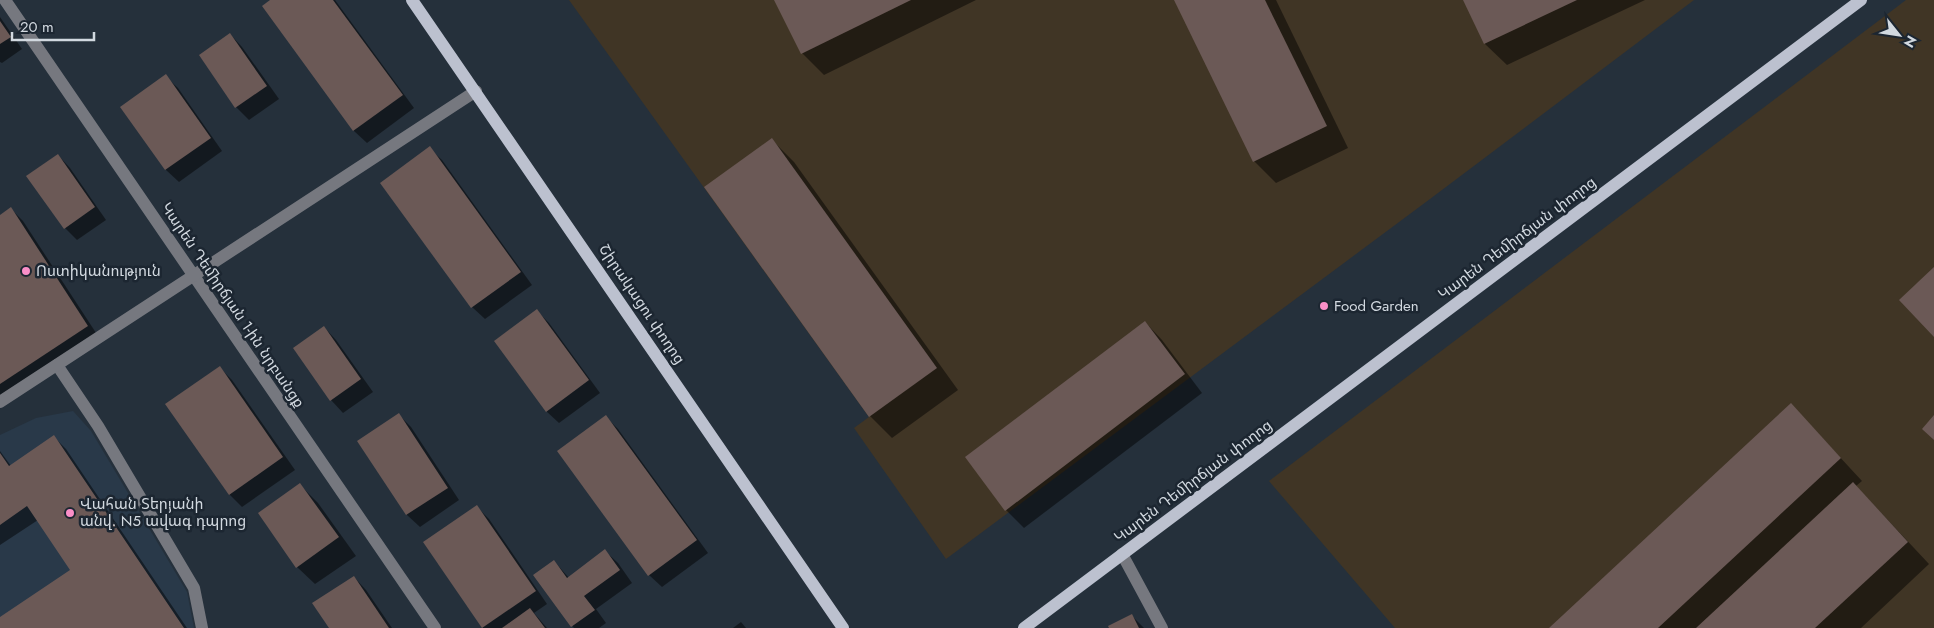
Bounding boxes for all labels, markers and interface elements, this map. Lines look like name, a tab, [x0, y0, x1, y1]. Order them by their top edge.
scale bar	[12, 10, 95, 42]
north arrow	[1874, 10, 1924, 60]
text: 20 m	[20, 16, 54, 38]
text: N	[1899, 32, 1922, 51]
street label: Կարեն Դեմիրճյան փողոց	[1433, 171, 1601, 305]
street label: Կարեն Դեմիրճյան 1-ին նրբանցք	[156, 198, 310, 412]
street label: Շիրակացու փողոց	[594, 239, 690, 369]
place label: Ոստիկանություն	[36, 260, 161, 282]
marker: Ոստիկանություն	[20, 265, 32, 277]
place label: Food Garden	[1334, 295, 1419, 317]
marker: Food Garden	[1318, 300, 1330, 312]
street label: Կարեն Դեմիրճյան փողոց	[1109, 414, 1277, 548]
place label: Վահան Տերյանի անվ. N5 ավագ դպրոց	[80, 493, 246, 532]
marker: Վահան Տերյանի անվ. N5 ավագ դպրոց	[64, 507, 76, 519]

